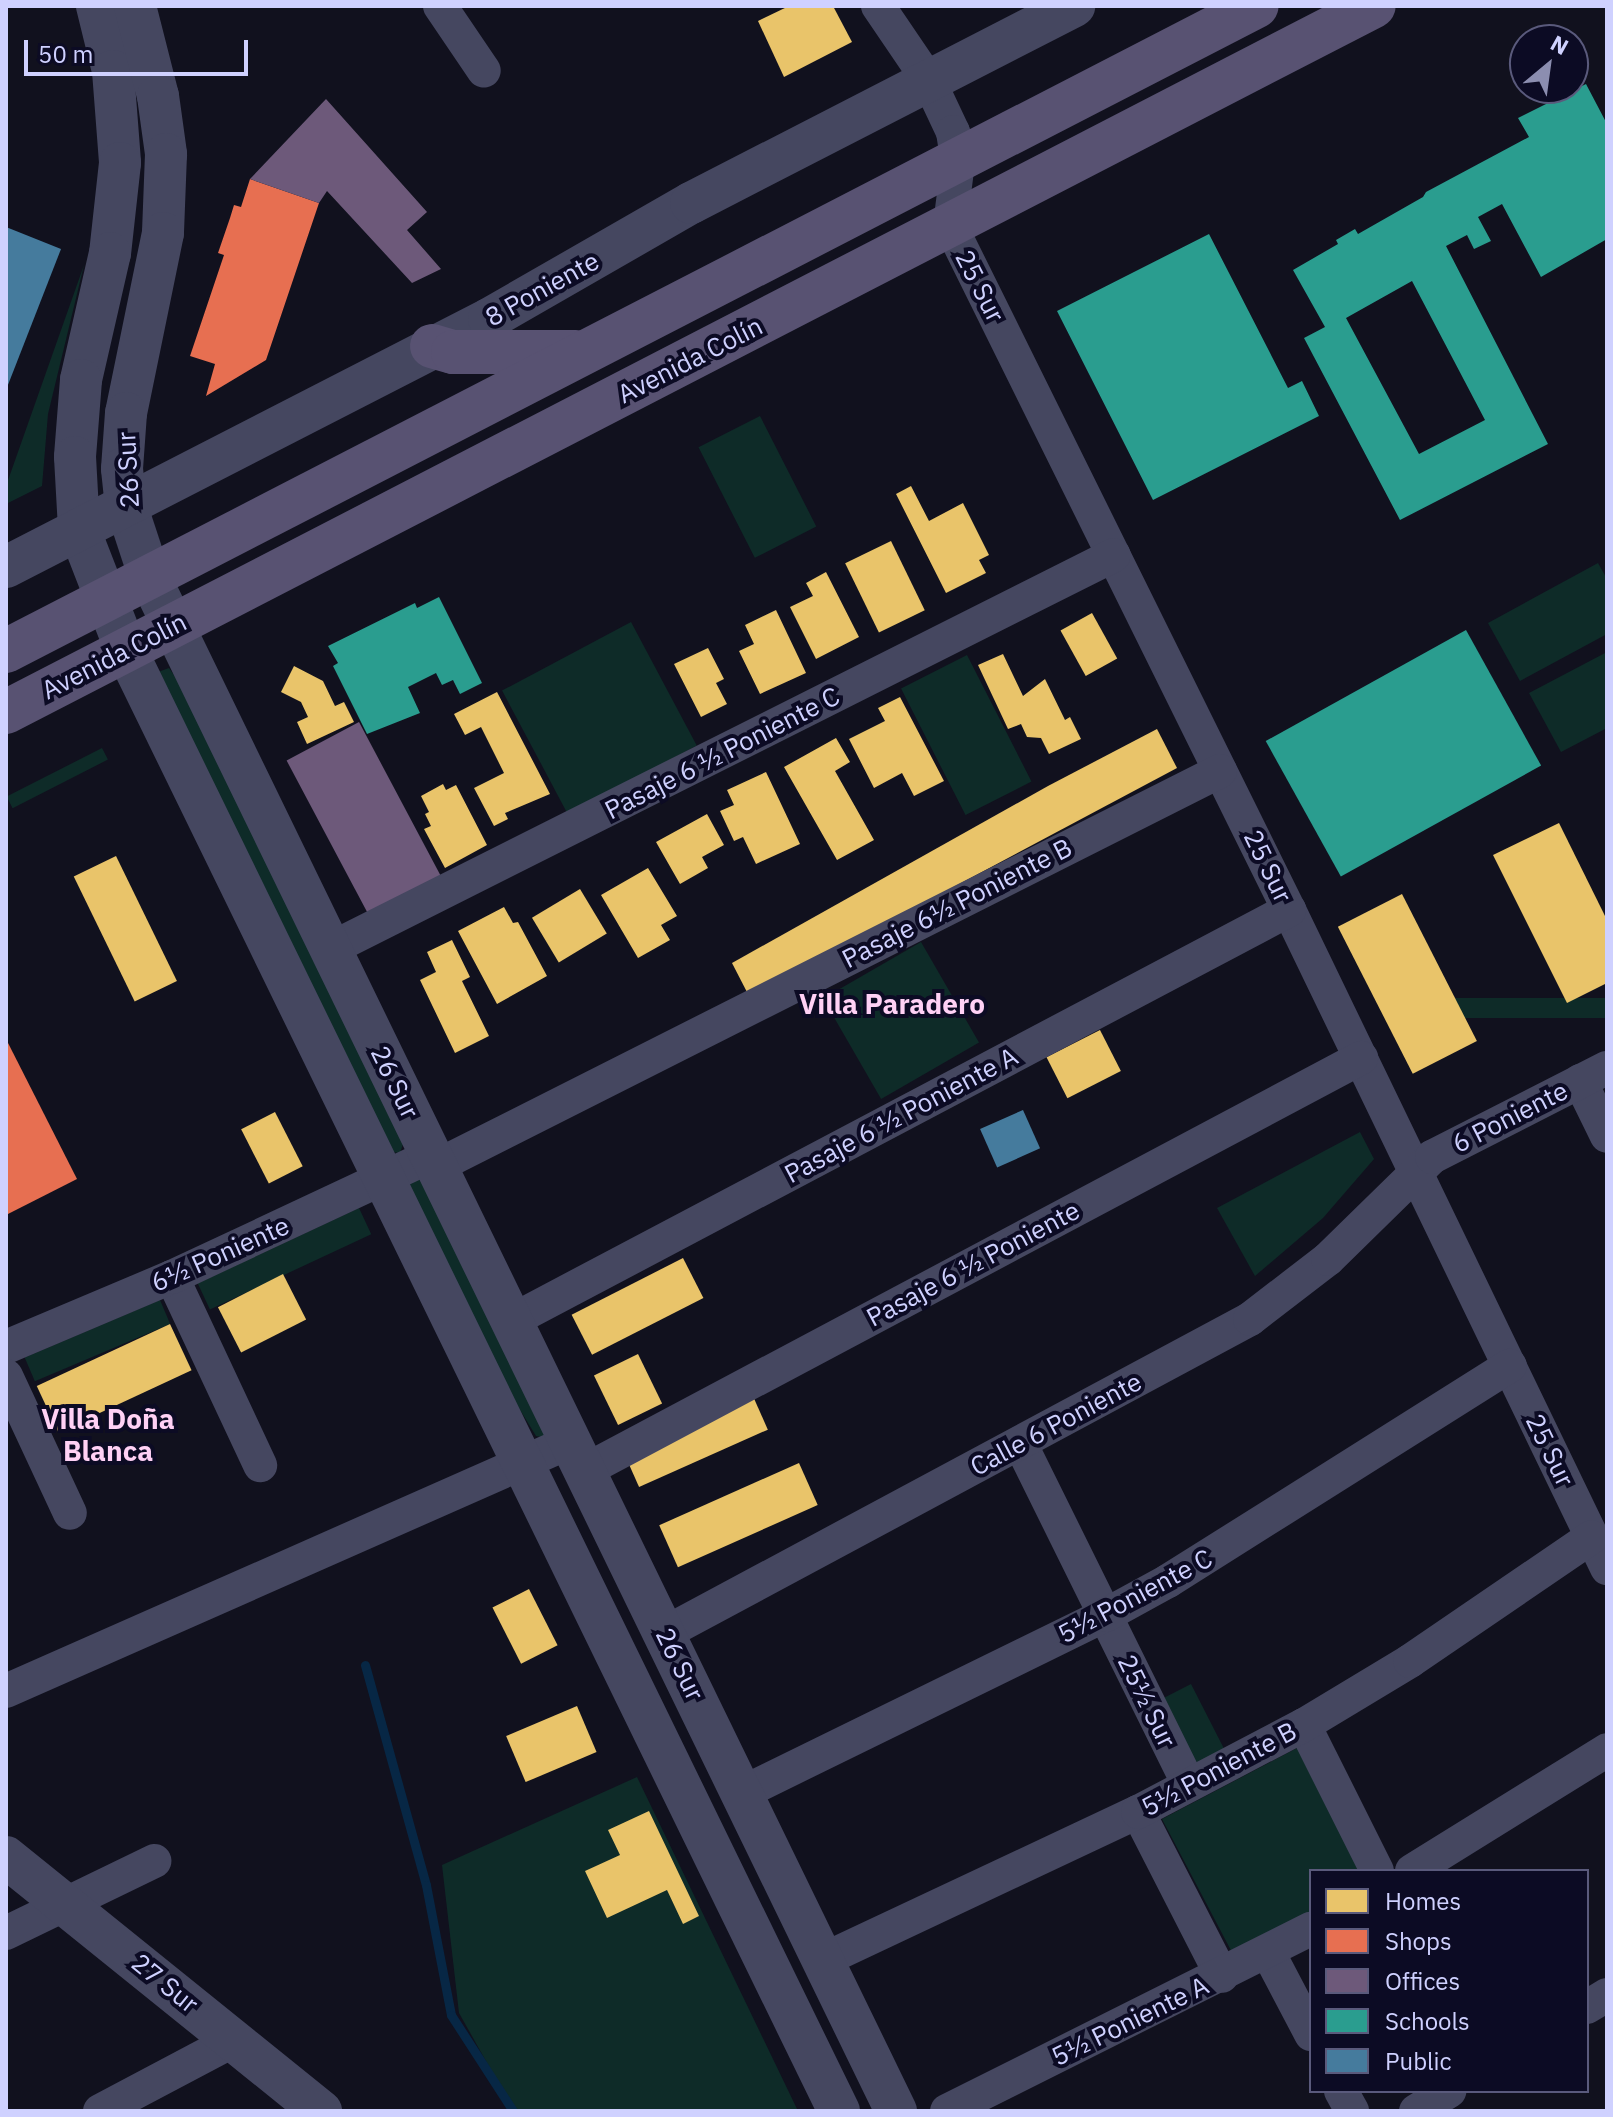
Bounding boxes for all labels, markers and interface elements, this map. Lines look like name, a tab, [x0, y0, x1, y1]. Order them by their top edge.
scale bar	[28, 24, 252, 74]
north arrow	[1509, 24, 1589, 104]
text: N	[1546, 28, 1574, 61]
text: 50 m	[38, 38, 93, 70]
street label: 8 Poniente	[480, 245, 604, 333]
street label: 25 Sur	[949, 245, 1011, 327]
street label: Avenida Colín	[612, 310, 768, 410]
street label: 26 Sur	[110, 431, 146, 509]
street label: Avenida Colín	[36, 606, 192, 706]
street label: Pasaje 6 ½ Poniente C	[600, 680, 844, 826]
street label: 25 Sur	[1237, 825, 1299, 907]
street label: Pasaje 6½ Poniente B	[837, 831, 1077, 975]
district label: Villa Paradero	[799, 987, 985, 1021]
street label: Pasaje 6 ½ Poniente A	[779, 1040, 1023, 1190]
street label: 26 Sur	[364, 1041, 426, 1123]
street label: 6 Poniente	[1447, 1075, 1573, 1159]
street label: Pasaje 6 ½ Poniente	[861, 1195, 1085, 1333]
street label: 6½ Poniente	[146, 1210, 294, 1298]
street label: Calle 6 Poniente	[965, 1366, 1147, 1482]
district label: Villa Doña Blanca	[41, 1402, 175, 1468]
street label: 25 Sur	[1519, 1409, 1581, 1491]
street label: 5½ Poniente C	[1053, 1542, 1217, 1650]
street label: 26 Sur	[649, 1623, 711, 1705]
street label: 25½ Sur	[1111, 1649, 1183, 1753]
street label: 5½ Poniente B	[1136, 1715, 1302, 1823]
legend	[1309, 1869, 1589, 2093]
text: Homes	[1385, 1885, 1461, 1917]
text: Shops	[1385, 1925, 1452, 1957]
street label: 27 Sur	[125, 1947, 205, 2019]
text: Offices	[1385, 1965, 1460, 1997]
street label: 5½ Poniente A	[1046, 1970, 1214, 2072]
text: Schools	[1385, 2005, 1470, 2037]
text: Public	[1385, 2045, 1452, 2077]

